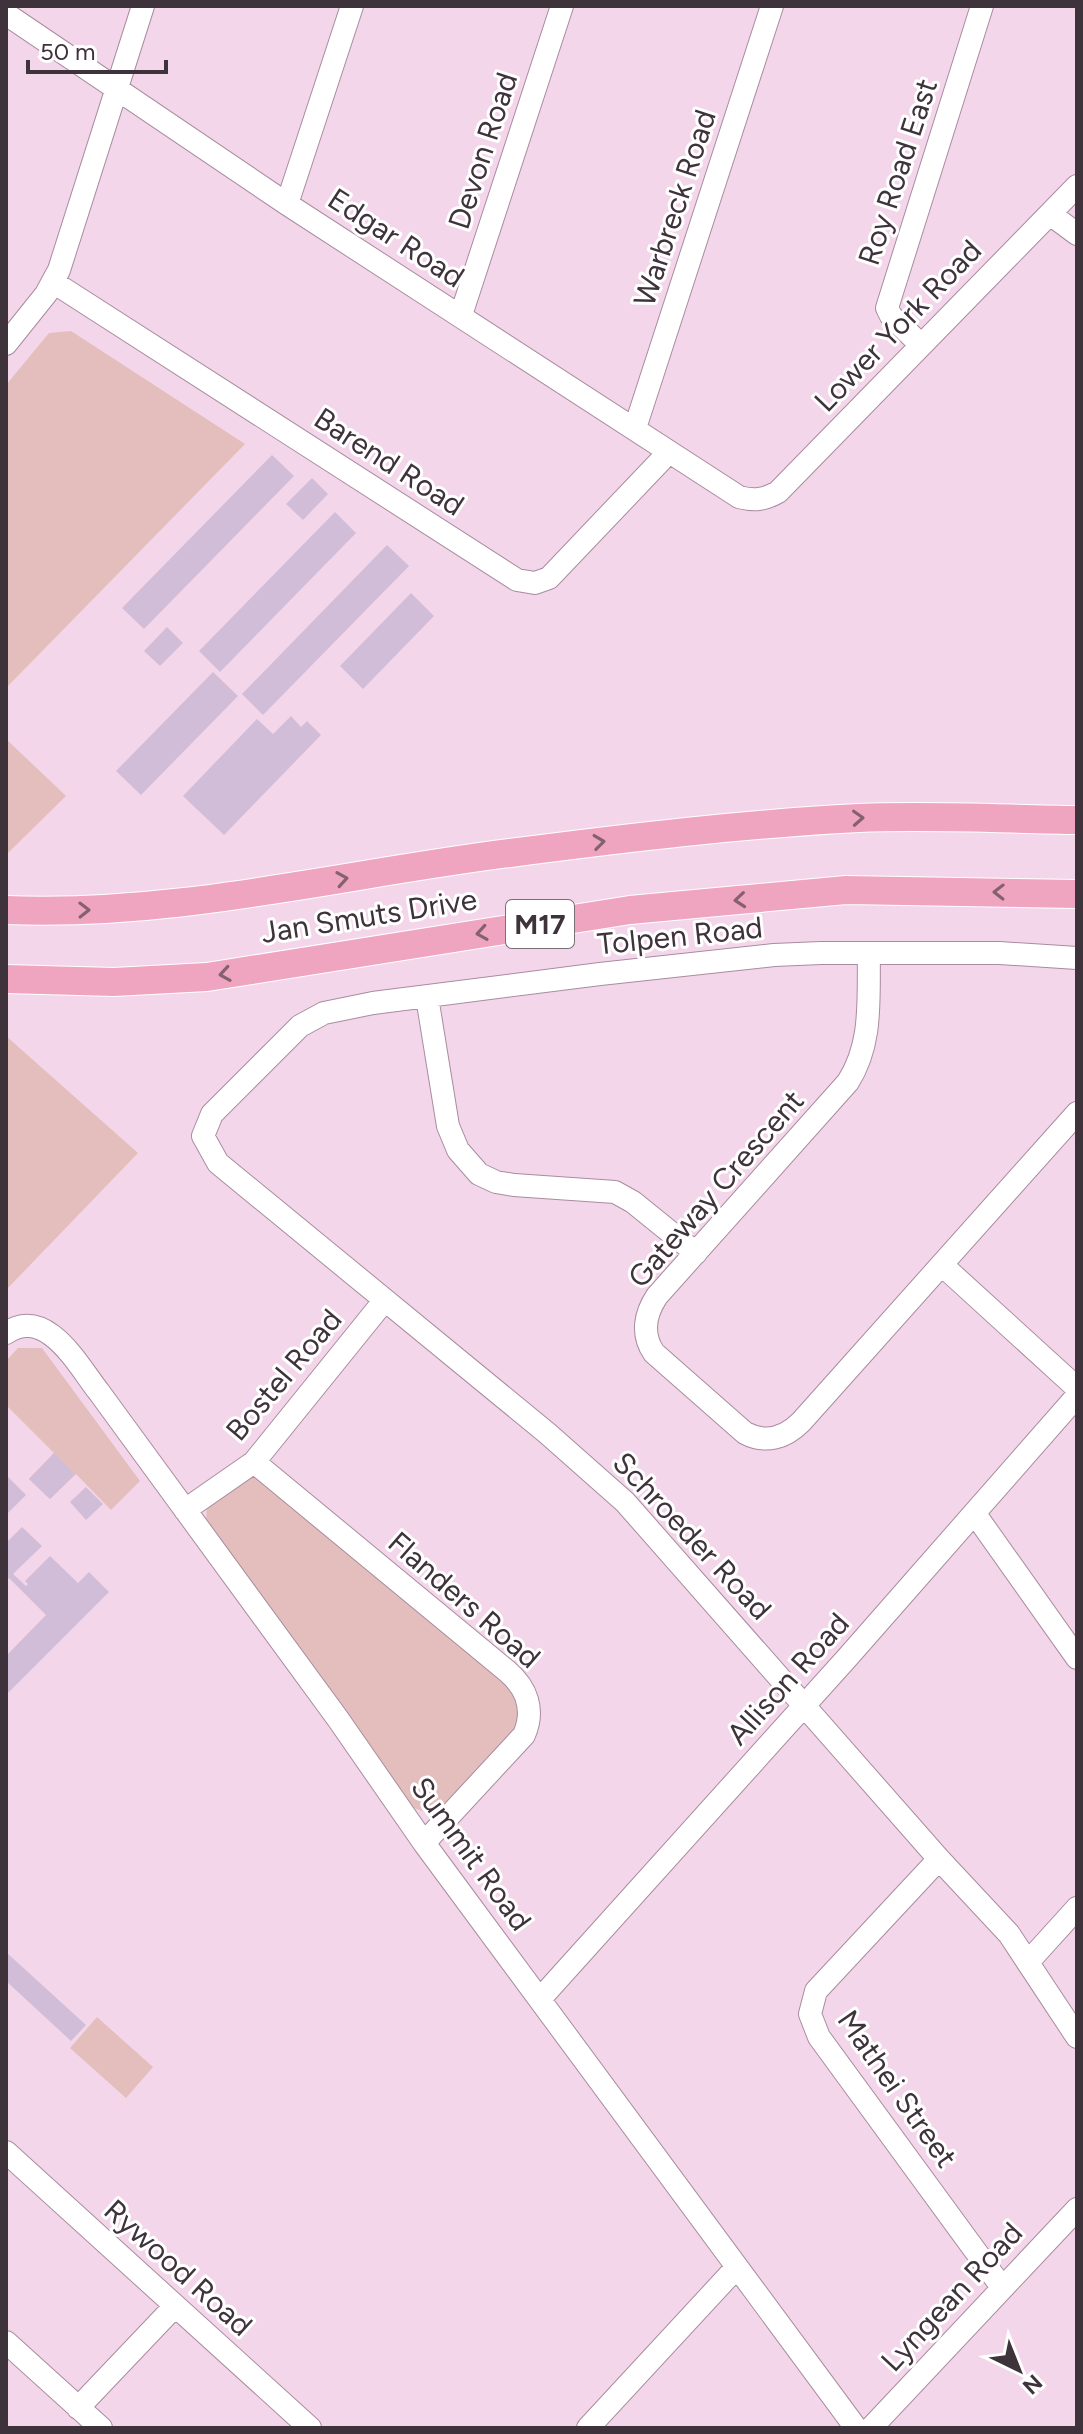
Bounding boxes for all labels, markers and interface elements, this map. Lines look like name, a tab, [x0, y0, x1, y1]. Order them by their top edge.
scale bar	[28, 24, 166, 74]
text: 50 m	[40, 37, 96, 66]
street label: Devon Road	[440, 68, 525, 234]
street label: Roy Road East	[850, 74, 945, 270]
street label: Warbreck Road	[625, 105, 724, 311]
street label: Edgar Road	[321, 180, 471, 295]
street label: Lower York Road	[806, 232, 989, 419]
street label: Barend Road	[308, 400, 471, 524]
one-way arrow	[852, 810, 865, 827]
one-way arrow	[593, 834, 606, 851]
one-way arrow	[335, 871, 349, 888]
street label: Jan Smuts Drive	[259, 880, 479, 951]
one-way arrow	[992, 883, 1005, 900]
one-way arrow	[733, 891, 746, 908]
road number: M17	[506, 900, 574, 948]
one-way arrow	[78, 901, 91, 918]
street label: Tolpen Road	[595, 908, 764, 963]
one-way arrow	[475, 924, 489, 941]
one-way arrow	[218, 964, 232, 981]
street label: Gateway Crescent	[620, 1082, 811, 1295]
street label: Bostel Road	[218, 1301, 349, 1448]
street label: Schroeder Road	[605, 1444, 780, 1627]
street label: Flanders Road	[381, 1524, 548, 1676]
street label: Allison Road	[719, 1605, 857, 1752]
street label: Summit Road	[403, 1770, 540, 1938]
street label: Mathei Street	[830, 2003, 965, 2174]
street label: Rywood Road	[97, 2192, 260, 2344]
street label: Lyngean Road	[873, 2214, 1030, 2379]
north arrow	[979, 2330, 1059, 2410]
text: N	[1017, 2369, 1048, 2400]

